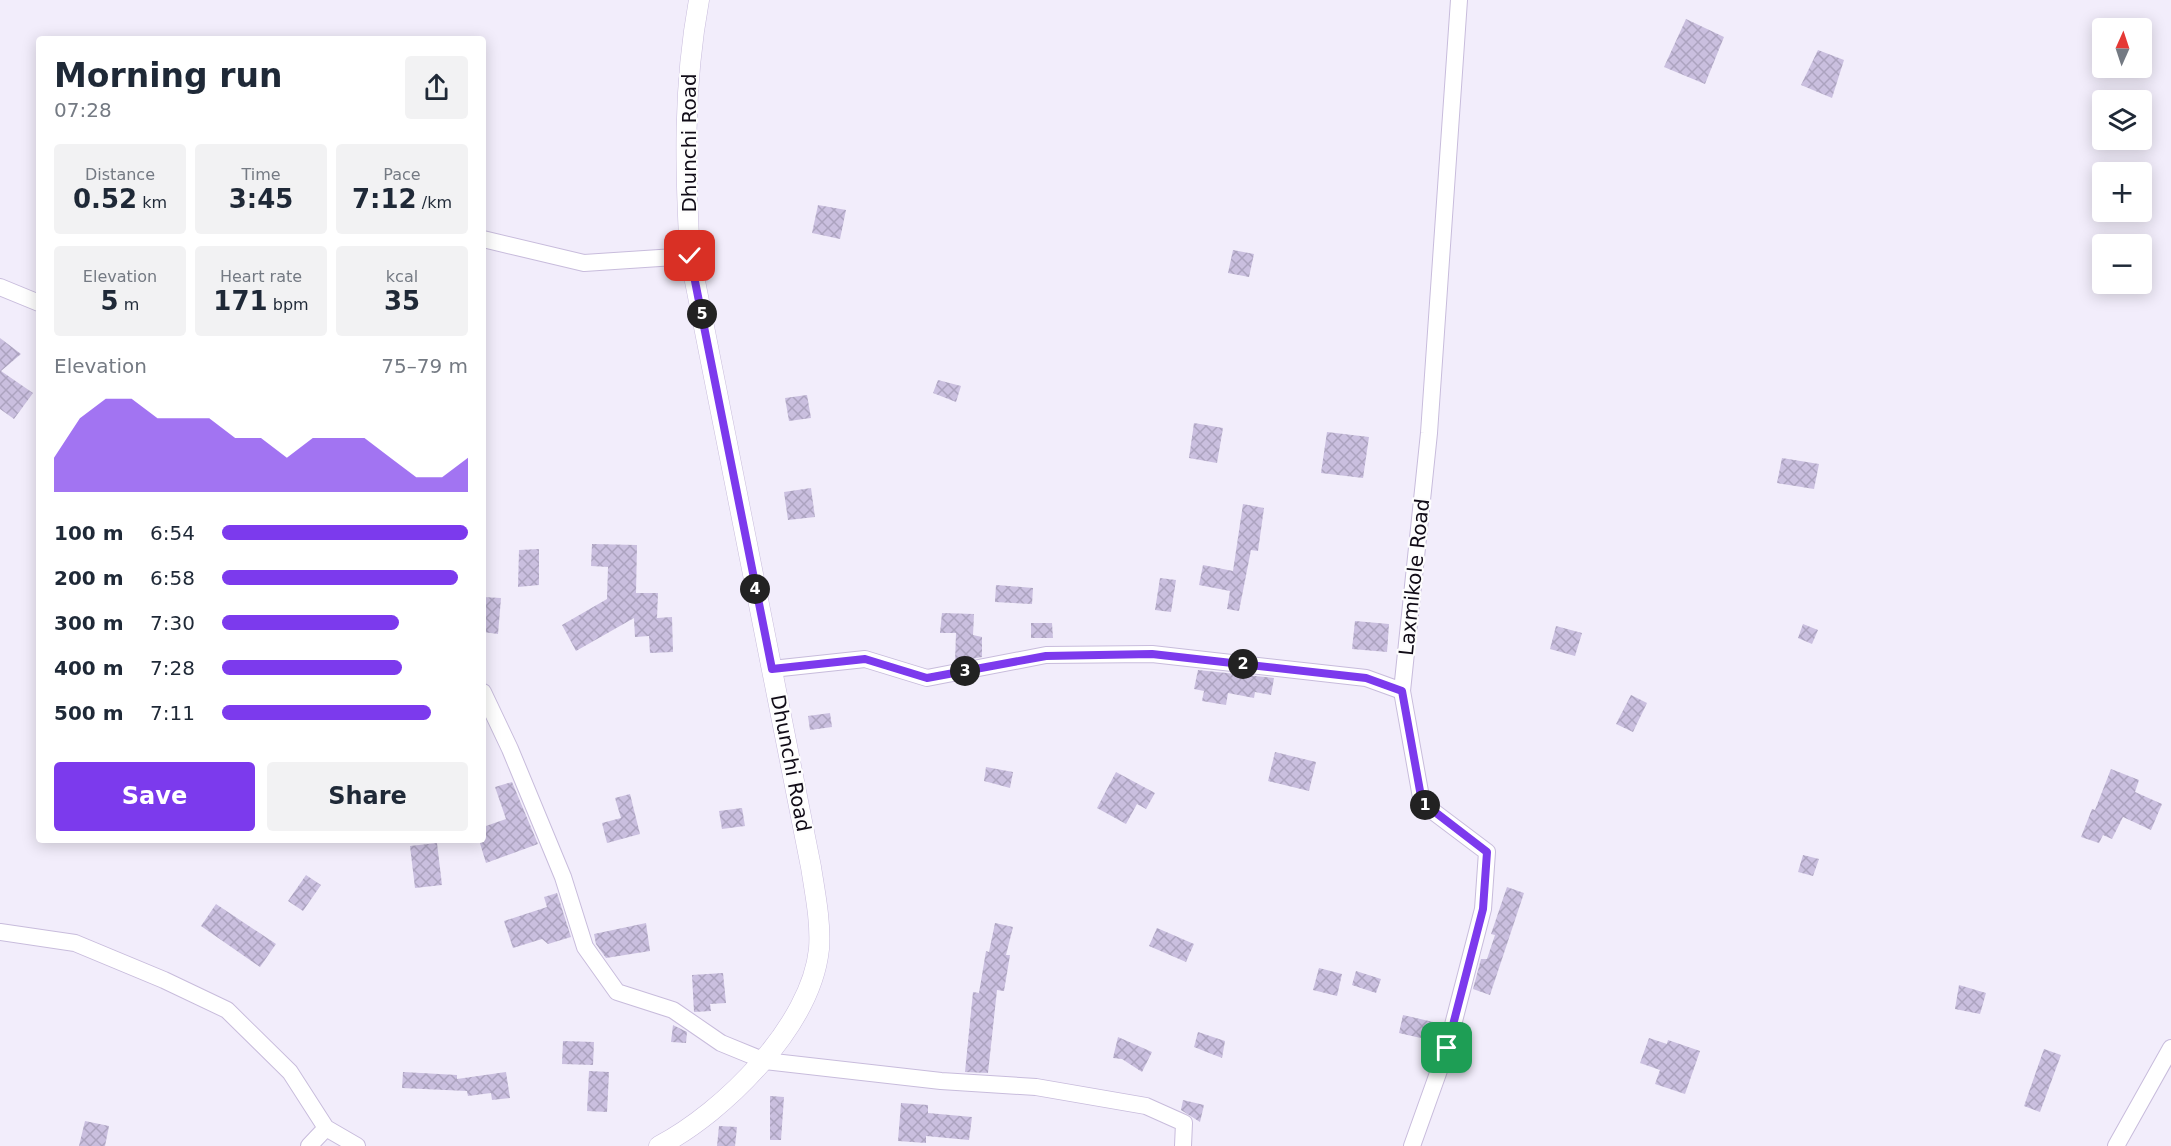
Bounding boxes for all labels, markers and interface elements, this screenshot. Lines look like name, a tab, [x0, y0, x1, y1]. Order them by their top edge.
north arrow	[2092, 18, 2152, 78]
map controls	[2092, 18, 2152, 294]
text: Morning run	[54, 56, 282, 95]
button: share	[405, 56, 468, 119]
street label: Dhunchi Road	[677, 73, 701, 213]
button: layers	[2092, 90, 2152, 150]
text: 07:28	[54, 98, 112, 122]
button: +	[2092, 162, 2152, 222]
text: Distance	[85, 165, 155, 184]
text: Time	[241, 165, 281, 184]
text: Pace	[383, 165, 421, 184]
text: 0.52	[73, 184, 137, 214]
text: 3:45	[229, 184, 293, 214]
text: 7:12	[352, 184, 417, 214]
text: km	[137, 193, 167, 212]
text: /km	[417, 193, 452, 212]
pin	[664, 230, 715, 281]
button: −	[2092, 234, 2152, 294]
icon: check	[673, 239, 706, 272]
text: Elevation	[83, 267, 157, 286]
text: Heart rate	[220, 267, 302, 286]
text: kcal	[386, 267, 418, 286]
text: 5	[101, 286, 119, 316]
text: 171	[213, 286, 268, 316]
text: 35	[384, 286, 420, 316]
text: m	[119, 295, 139, 314]
text: bpm	[268, 295, 309, 314]
pin: 5	[687, 299, 717, 329]
text: 5	[696, 304, 708, 323]
text: Elevation	[54, 354, 147, 378]
text: 75–79 m	[381, 354, 468, 378]
street label: Laxmikole Road	[1394, 497, 1434, 657]
text: 100 m	[54, 521, 124, 545]
text: 6:54	[150, 521, 195, 545]
text: 200 m	[54, 566, 124, 590]
text: 6:58	[150, 566, 195, 590]
pin: 4	[740, 574, 770, 604]
text: 4	[749, 579, 761, 598]
text: 300 m	[54, 611, 124, 635]
text: 7:30	[150, 611, 195, 635]
pin: 2	[1228, 649, 1258, 679]
text: 2	[1237, 654, 1249, 673]
text: 400 m	[54, 656, 124, 680]
text: 7:28	[150, 656, 195, 680]
pin: 3	[950, 656, 980, 686]
text: 3	[959, 661, 971, 680]
street label: Dhunchi Road	[766, 692, 816, 834]
text: 500 m	[54, 701, 124, 725]
text: 7:11	[150, 701, 195, 725]
button: Save	[54, 762, 255, 831]
button: Share	[267, 762, 468, 831]
pin: 1	[1410, 790, 1440, 820]
text: 1	[1419, 795, 1431, 814]
pin	[1421, 1022, 1472, 1073]
icon: arrive	[1430, 1031, 1463, 1064]

